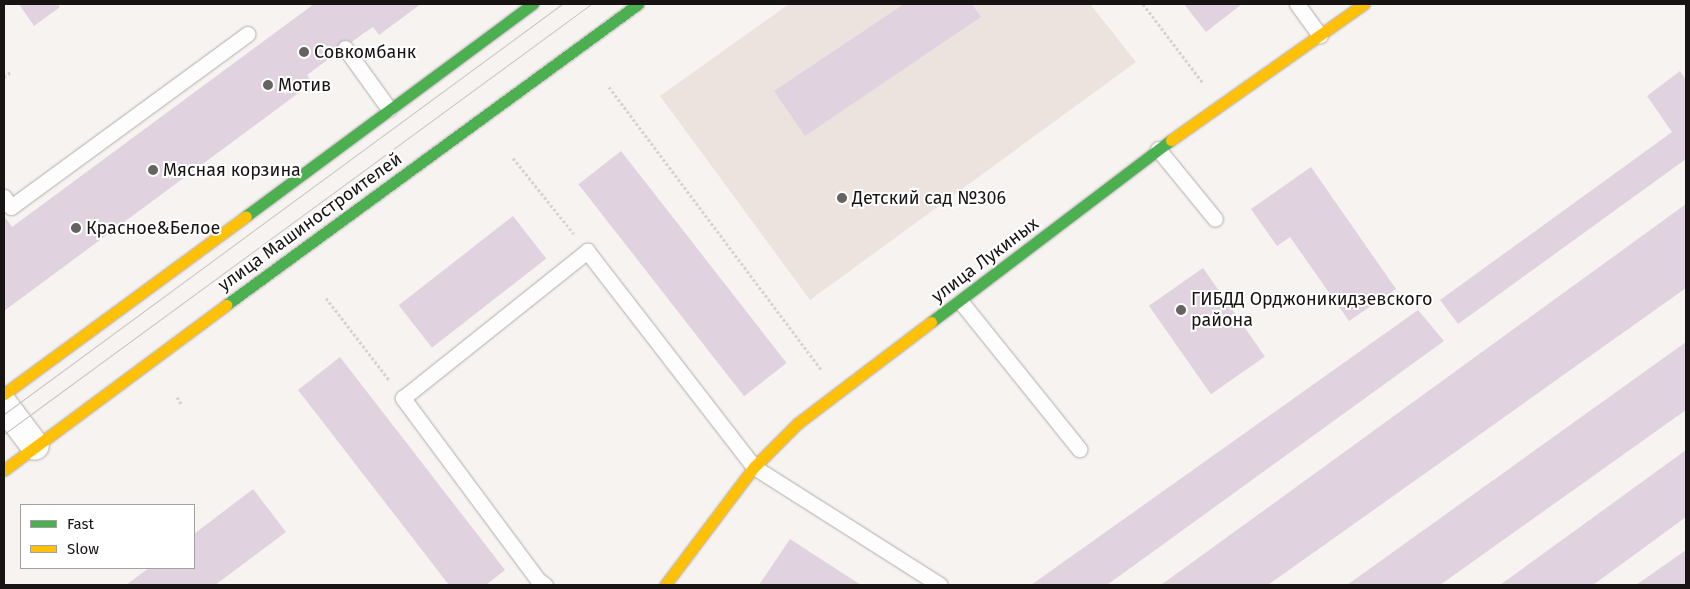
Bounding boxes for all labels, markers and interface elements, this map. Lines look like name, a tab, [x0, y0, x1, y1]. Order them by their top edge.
place label: Совкомбанк	[314, 41, 416, 63]
marker: Совкомбанк	[298, 46, 310, 58]
place label: Мотив	[278, 74, 331, 96]
marker: Мотив	[262, 79, 274, 91]
street label: улица Машиностроителей	[214, 148, 406, 296]
place label: Мясная корзина	[163, 159, 301, 181]
marker: Мясная корзина	[147, 164, 159, 176]
place label: Детский сад №306	[852, 187, 1006, 209]
marker: Детский сад №306	[836, 192, 848, 204]
street label: улица Лукиных	[927, 213, 1043, 307]
place label: Красное&Белое	[86, 217, 220, 239]
marker: Красное&Белое	[70, 222, 82, 234]
place label: ГИБДД Орджоникидзевского района	[1191, 289, 1432, 332]
marker: ГИБДД Орджоникидзевского района	[1175, 304, 1187, 316]
legend	[20, 504, 195, 569]
text: Fast	[67, 515, 94, 533]
text: Slow	[67, 540, 99, 558]

